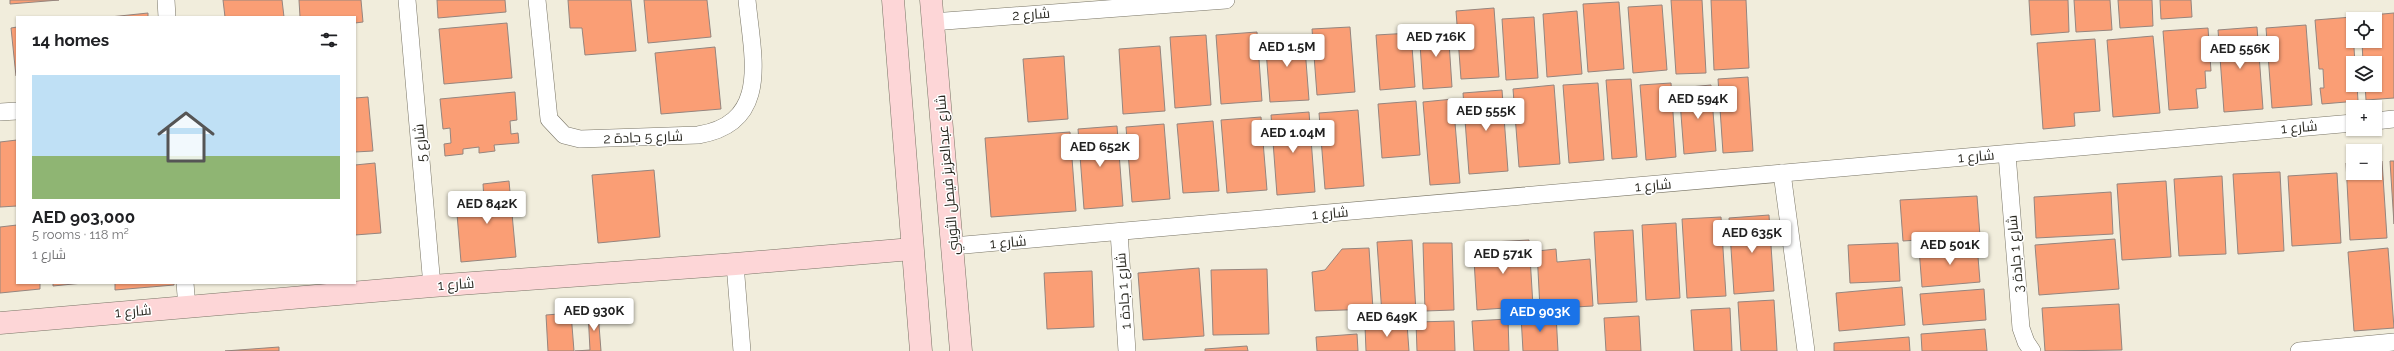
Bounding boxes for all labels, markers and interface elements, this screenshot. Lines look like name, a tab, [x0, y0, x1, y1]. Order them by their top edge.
street label: شارع 2	[1011, 5, 1051, 24]
map controls	[2346, 12, 2382, 180]
button: locate	[2346, 12, 2382, 48]
pin: AED 716K	[1395, 24, 1477, 58]
icon: filters	[318, 29, 340, 51]
text: AED 716K	[1406, 29, 1466, 44]
text: 14 homes	[32, 30, 109, 50]
pin: AED 1.5M	[1246, 34, 1328, 68]
pin: AED 556K	[2199, 36, 2281, 70]
text: AED 1.5M	[1259, 39, 1315, 54]
text: AED 556K	[2210, 41, 2270, 56]
button: layers	[2346, 56, 2382, 92]
pin: AED 594K	[1657, 86, 1739, 120]
text: AED 594K	[1668, 91, 1728, 106]
street label: شارع عبدالعزيز فيصل الثويني	[932, 94, 966, 256]
pin: AED 555K	[1445, 98, 1527, 132]
button: +	[2346, 100, 2382, 136]
icon: home	[150, 101, 222, 173]
text: AED 555K	[1456, 103, 1516, 118]
street label: شارع 1	[2280, 117, 2318, 138]
pin: AED 1.04M	[1247, 120, 1339, 154]
street label: شارع 5	[410, 123, 431, 163]
text: AED 1.04M	[1261, 125, 1325, 140]
street label: شارع 5 جادة 2	[603, 128, 683, 147]
pin: AED 652K	[1059, 134, 1141, 168]
text: AED 652K	[1070, 139, 1130, 154]
button: −	[2346, 144, 2382, 180]
street label: شارع 1	[1957, 146, 1995, 167]
street label: شارع 1	[1634, 175, 1672, 196]
pin: AED 842K	[446, 191, 528, 225]
text: AED 842K	[457, 196, 517, 211]
street label: شارع 1	[1311, 203, 1349, 224]
text: AED 903,000	[32, 207, 135, 227]
street label: شارع 1 جادة 3	[2004, 214, 2027, 294]
pin: AED 635K	[1711, 220, 1793, 254]
text: AED 635K	[1722, 225, 1782, 240]
text: 5 rooms · 118 m²	[32, 227, 129, 242]
street label: شارع 1	[989, 232, 1027, 253]
pin: AED 501K	[1909, 232, 1991, 266]
text: AED 501K	[1920, 237, 1980, 252]
pin: AED 571K	[1462, 241, 1544, 275]
text: AED 571K	[1474, 246, 1532, 261]
text: شارع 1	[32, 247, 66, 262]
street label: شارع 1 جادة 1	[1112, 252, 1135, 330]
street label: شارع 1	[437, 275, 475, 294]
pin: AED 930K	[553, 298, 635, 332]
pin: AED 903K	[1499, 299, 1581, 333]
street label: شارع 1	[114, 301, 152, 322]
text: AED 930K	[564, 303, 624, 318]
pin: AED 649K	[1346, 304, 1428, 338]
text: AED 903K	[1510, 304, 1570, 319]
text: AED 649K	[1357, 309, 1417, 324]

